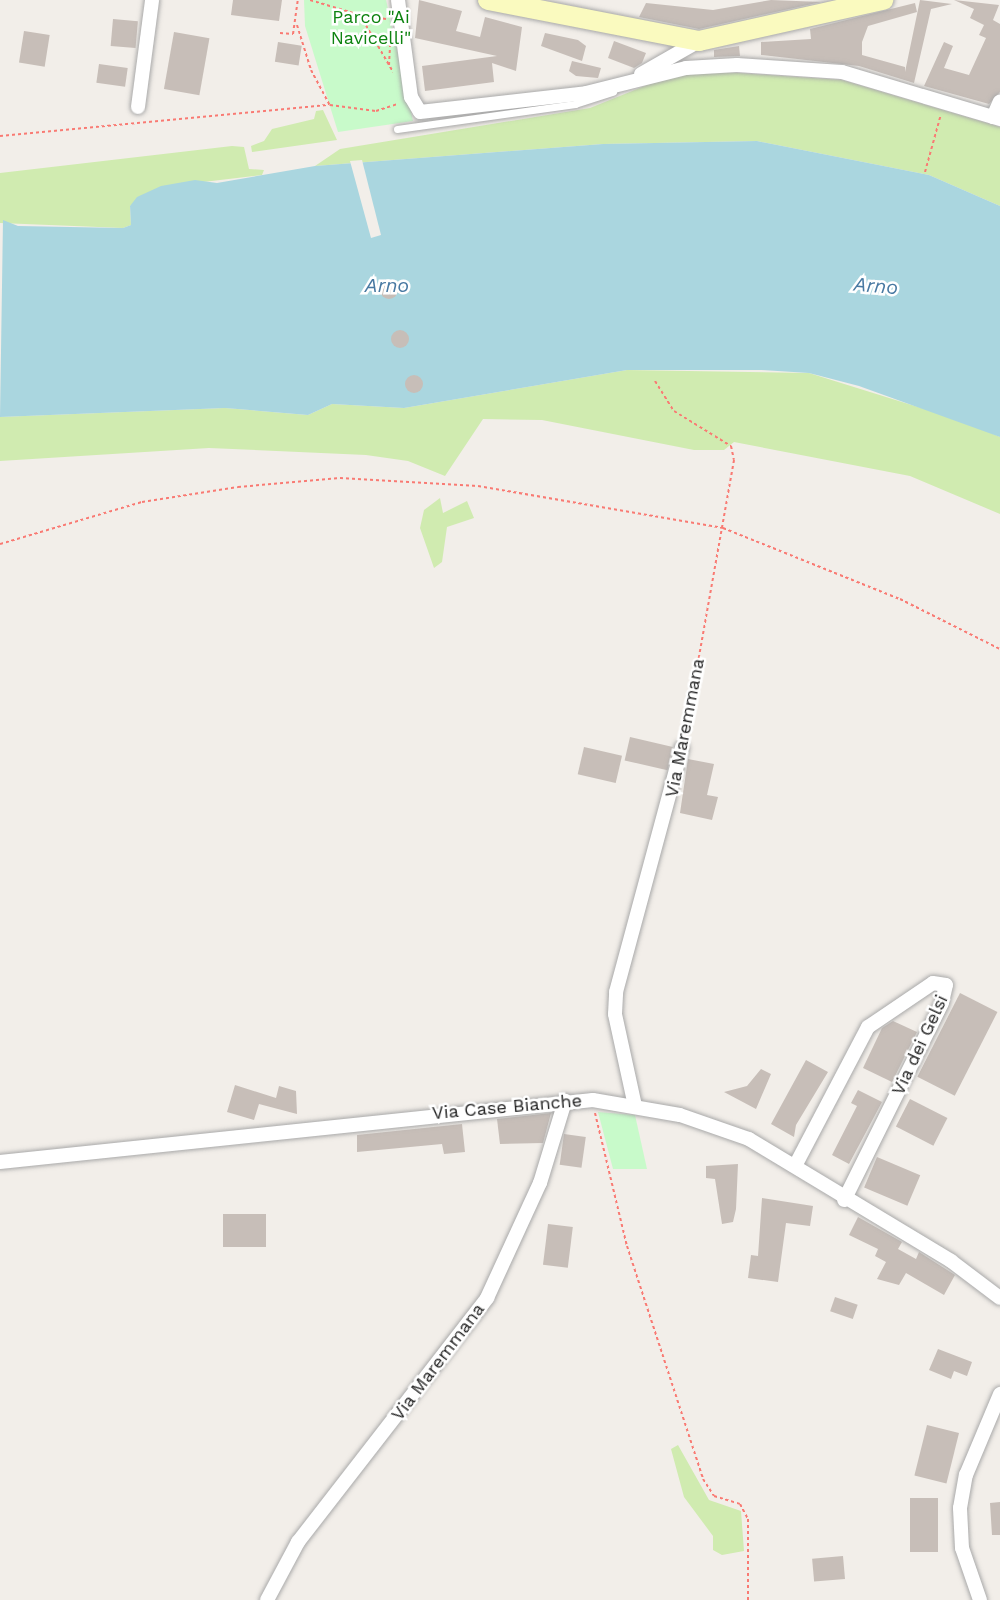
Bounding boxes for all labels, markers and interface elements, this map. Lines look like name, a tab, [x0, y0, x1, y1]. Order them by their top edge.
park label: Parco "Ai Navicelli"	[331, 7, 411, 50]
water label: Arno	[853, 272, 899, 300]
water label: Arno	[365, 273, 409, 297]
street label: Via Maremmana	[661, 656, 709, 800]
street label: Via dei Gelsi	[887, 991, 953, 1099]
street label: Via Case Bianche	[431, 1090, 583, 1124]
street label: Via Maremmana	[387, 1299, 489, 1425]

